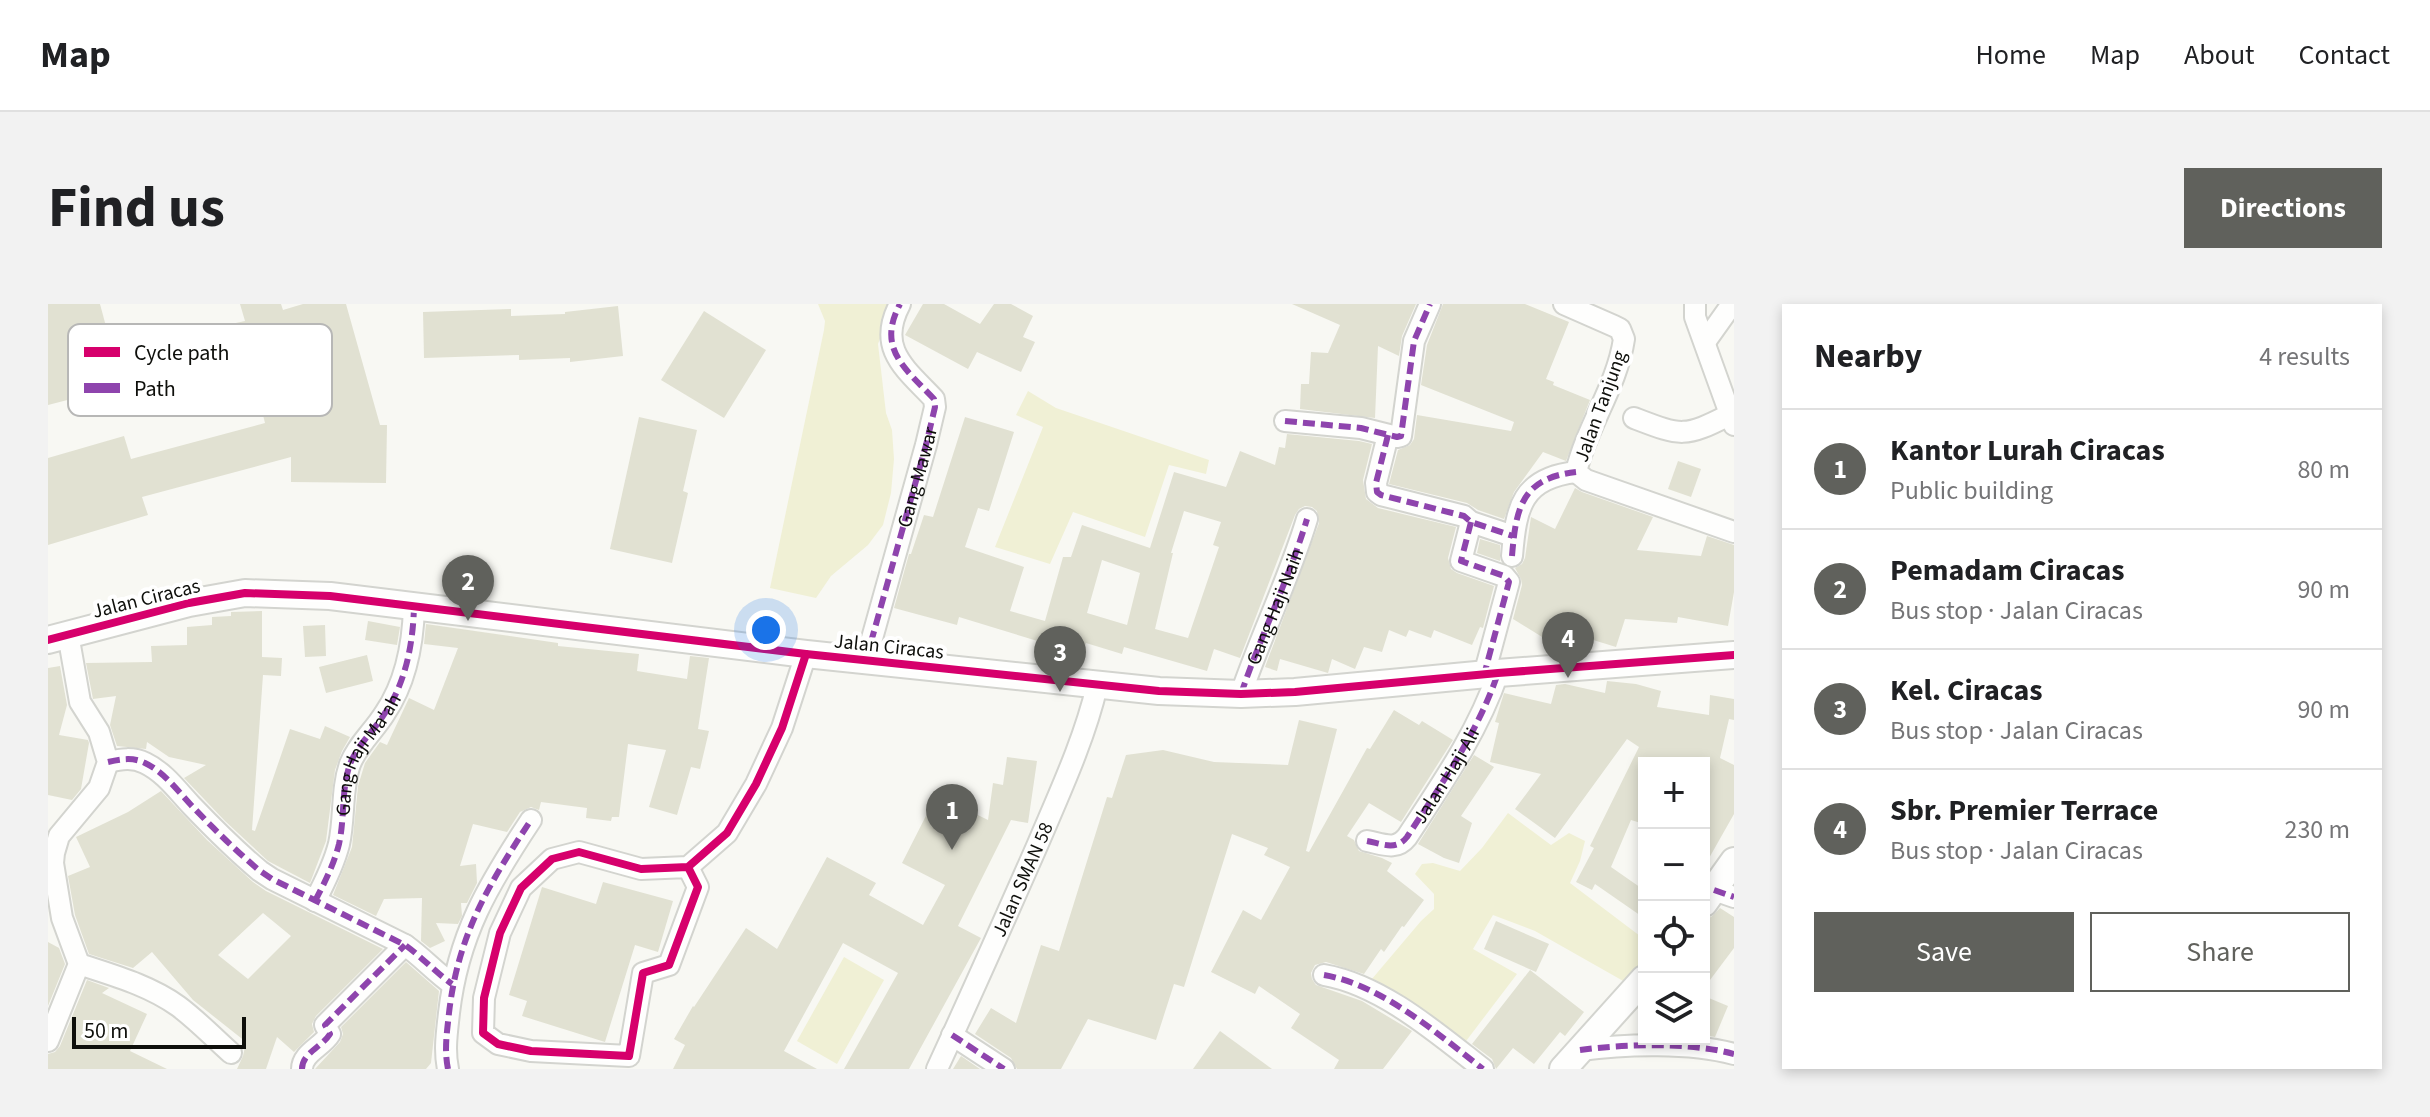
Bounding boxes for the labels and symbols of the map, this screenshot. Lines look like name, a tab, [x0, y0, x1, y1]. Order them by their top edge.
legend	[68, 324, 332, 416]
text: Cycle path	[134, 337, 230, 369]
street label: Jalan Tanjung	[1568, 347, 1634, 466]
text: Path	[134, 373, 176, 405]
street label: Gang Mawar	[891, 424, 945, 531]
street label: Gang Haji Naih	[1240, 544, 1311, 669]
pin: 2	[442, 555, 494, 621]
street label: Jalan Ciracas	[89, 572, 203, 626]
your location	[746, 610, 786, 650]
pin: 4	[1542, 612, 1594, 678]
pin: 3	[1034, 626, 1086, 692]
street label: Jalan Ciracas	[833, 627, 945, 667]
street label: Gang Haji Ma'ah	[330, 689, 409, 817]
street label: Jalan Haji Ali	[1407, 723, 1487, 829]
pin: 1	[926, 784, 978, 850]
street label: Jalan SMAN 58	[986, 818, 1061, 942]
scale bar	[72, 1013, 246, 1049]

